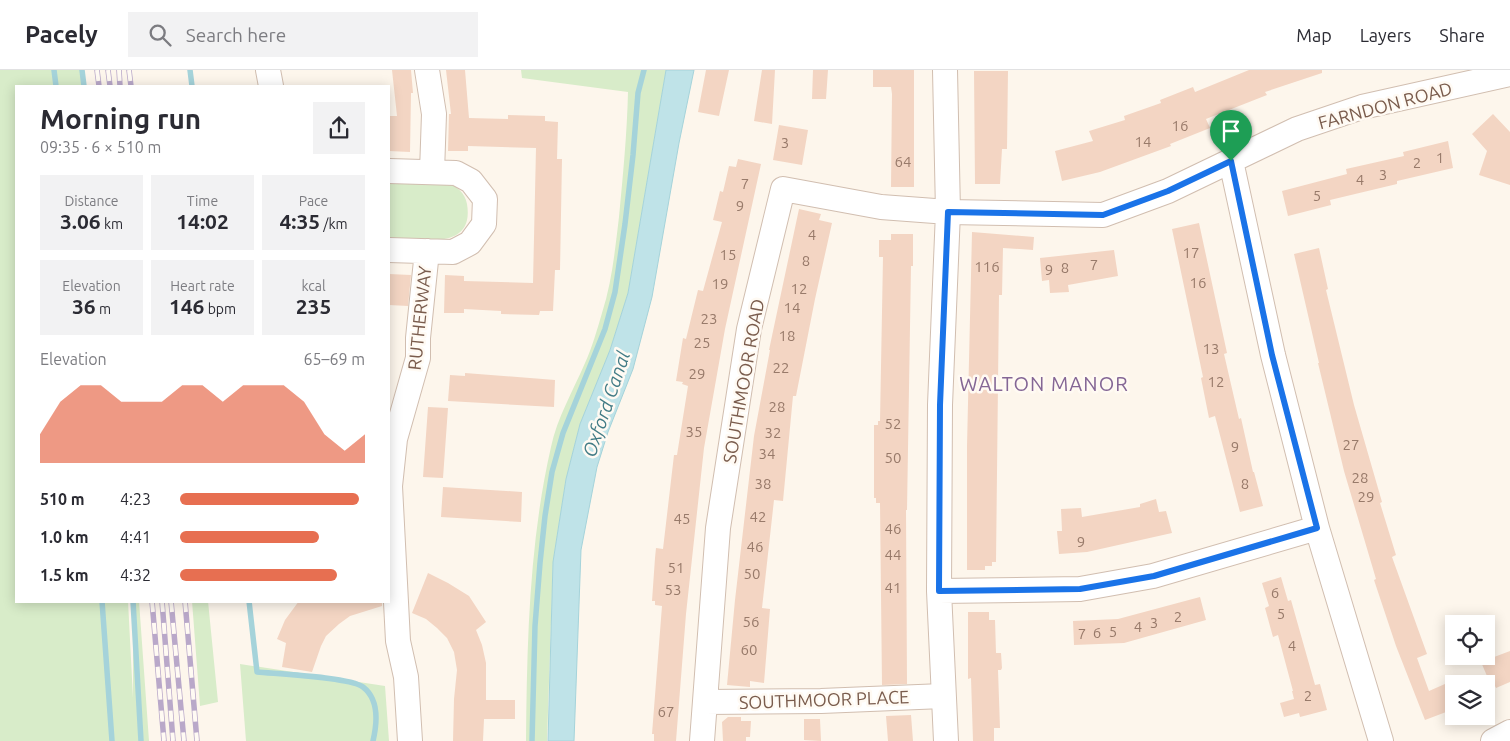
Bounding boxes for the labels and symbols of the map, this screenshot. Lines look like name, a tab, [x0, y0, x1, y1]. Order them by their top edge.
street label: FARNDON ROAD	[1316, 78, 1454, 132]
pin	[1210, 110, 1252, 161]
house number: 16	[1172, 117, 1188, 134]
house number: 14	[1135, 133, 1151, 150]
house number: 3	[781, 134, 789, 151]
house number: 1	[1436, 149, 1444, 166]
house number: 64	[895, 153, 911, 170]
house number: 2	[1413, 154, 1421, 171]
house number: 3	[1379, 166, 1387, 183]
house number: 4	[1356, 171, 1364, 188]
house number: 7	[741, 175, 749, 192]
house number: 5	[1313, 187, 1321, 204]
house number: 9	[736, 197, 744, 214]
house number: 4	[808, 226, 816, 243]
house number: 17	[1183, 244, 1199, 261]
house number: 15	[720, 246, 736, 263]
house number: 8	[802, 252, 810, 269]
house number: 7	[1090, 256, 1098, 273]
house number: 116	[974, 258, 1000, 275]
house number: 8	[1061, 259, 1069, 276]
house number: 9	[1045, 261, 1053, 278]
street label: RUTHERWAY	[404, 264, 434, 371]
house number: 16	[1190, 274, 1206, 291]
house number: 19	[712, 275, 728, 292]
house number: 12	[791, 280, 807, 297]
street label: SOUTHMOOR ROAD	[719, 297, 767, 465]
house number: 14	[784, 299, 800, 316]
house number: 23	[701, 310, 717, 327]
house number: 18	[779, 327, 795, 344]
house number: 25	[694, 334, 710, 351]
house number: 13	[1203, 340, 1219, 357]
water label: Oxford Canal	[578, 348, 635, 460]
house number: 22	[773, 359, 789, 376]
house number: 29	[689, 365, 705, 382]
district label: WALTON MANOR	[959, 372, 1129, 395]
house number: 12	[1208, 373, 1224, 390]
house number: 28	[769, 398, 785, 415]
house number: 52	[885, 415, 901, 432]
house number: 35	[686, 423, 702, 440]
house number: 32	[765, 424, 781, 441]
house number: 27	[1343, 436, 1359, 453]
house number: 9	[1231, 438, 1239, 455]
house number: 34	[759, 445, 775, 462]
house number: 50	[885, 449, 901, 466]
house number: 28	[1352, 469, 1368, 486]
house number: 38	[755, 475, 771, 492]
house number: 8	[1241, 475, 1249, 492]
house number: 29	[1358, 488, 1374, 505]
house number: 42	[750, 508, 766, 525]
house number: 45	[674, 510, 690, 527]
house number: 46	[885, 520, 901, 537]
house number: 9	[1077, 533, 1085, 550]
house number: 46	[747, 538, 763, 555]
house number: 44	[885, 546, 901, 563]
house number: 51	[668, 559, 684, 576]
house number: 50	[744, 565, 760, 582]
house number: 41	[885, 579, 901, 596]
house number: 53	[665, 581, 681, 598]
house number: 6	[1271, 584, 1279, 601]
house number: 5	[1277, 605, 1285, 622]
house number: 2	[1174, 608, 1182, 625]
house number: 56	[743, 613, 759, 630]
house number: 3	[1150, 614, 1158, 631]
house number: 4	[1134, 618, 1142, 635]
house number: 5	[1109, 623, 1117, 640]
house number: 6	[1093, 624, 1101, 641]
house number: 7	[1078, 625, 1086, 642]
house number: 4	[1288, 637, 1296, 654]
house number: 60	[741, 641, 757, 658]
street label: SOUTHMOOR PLACE	[739, 686, 909, 712]
house number: 2	[1304, 687, 1312, 704]
house number: 67	[658, 703, 674, 720]

